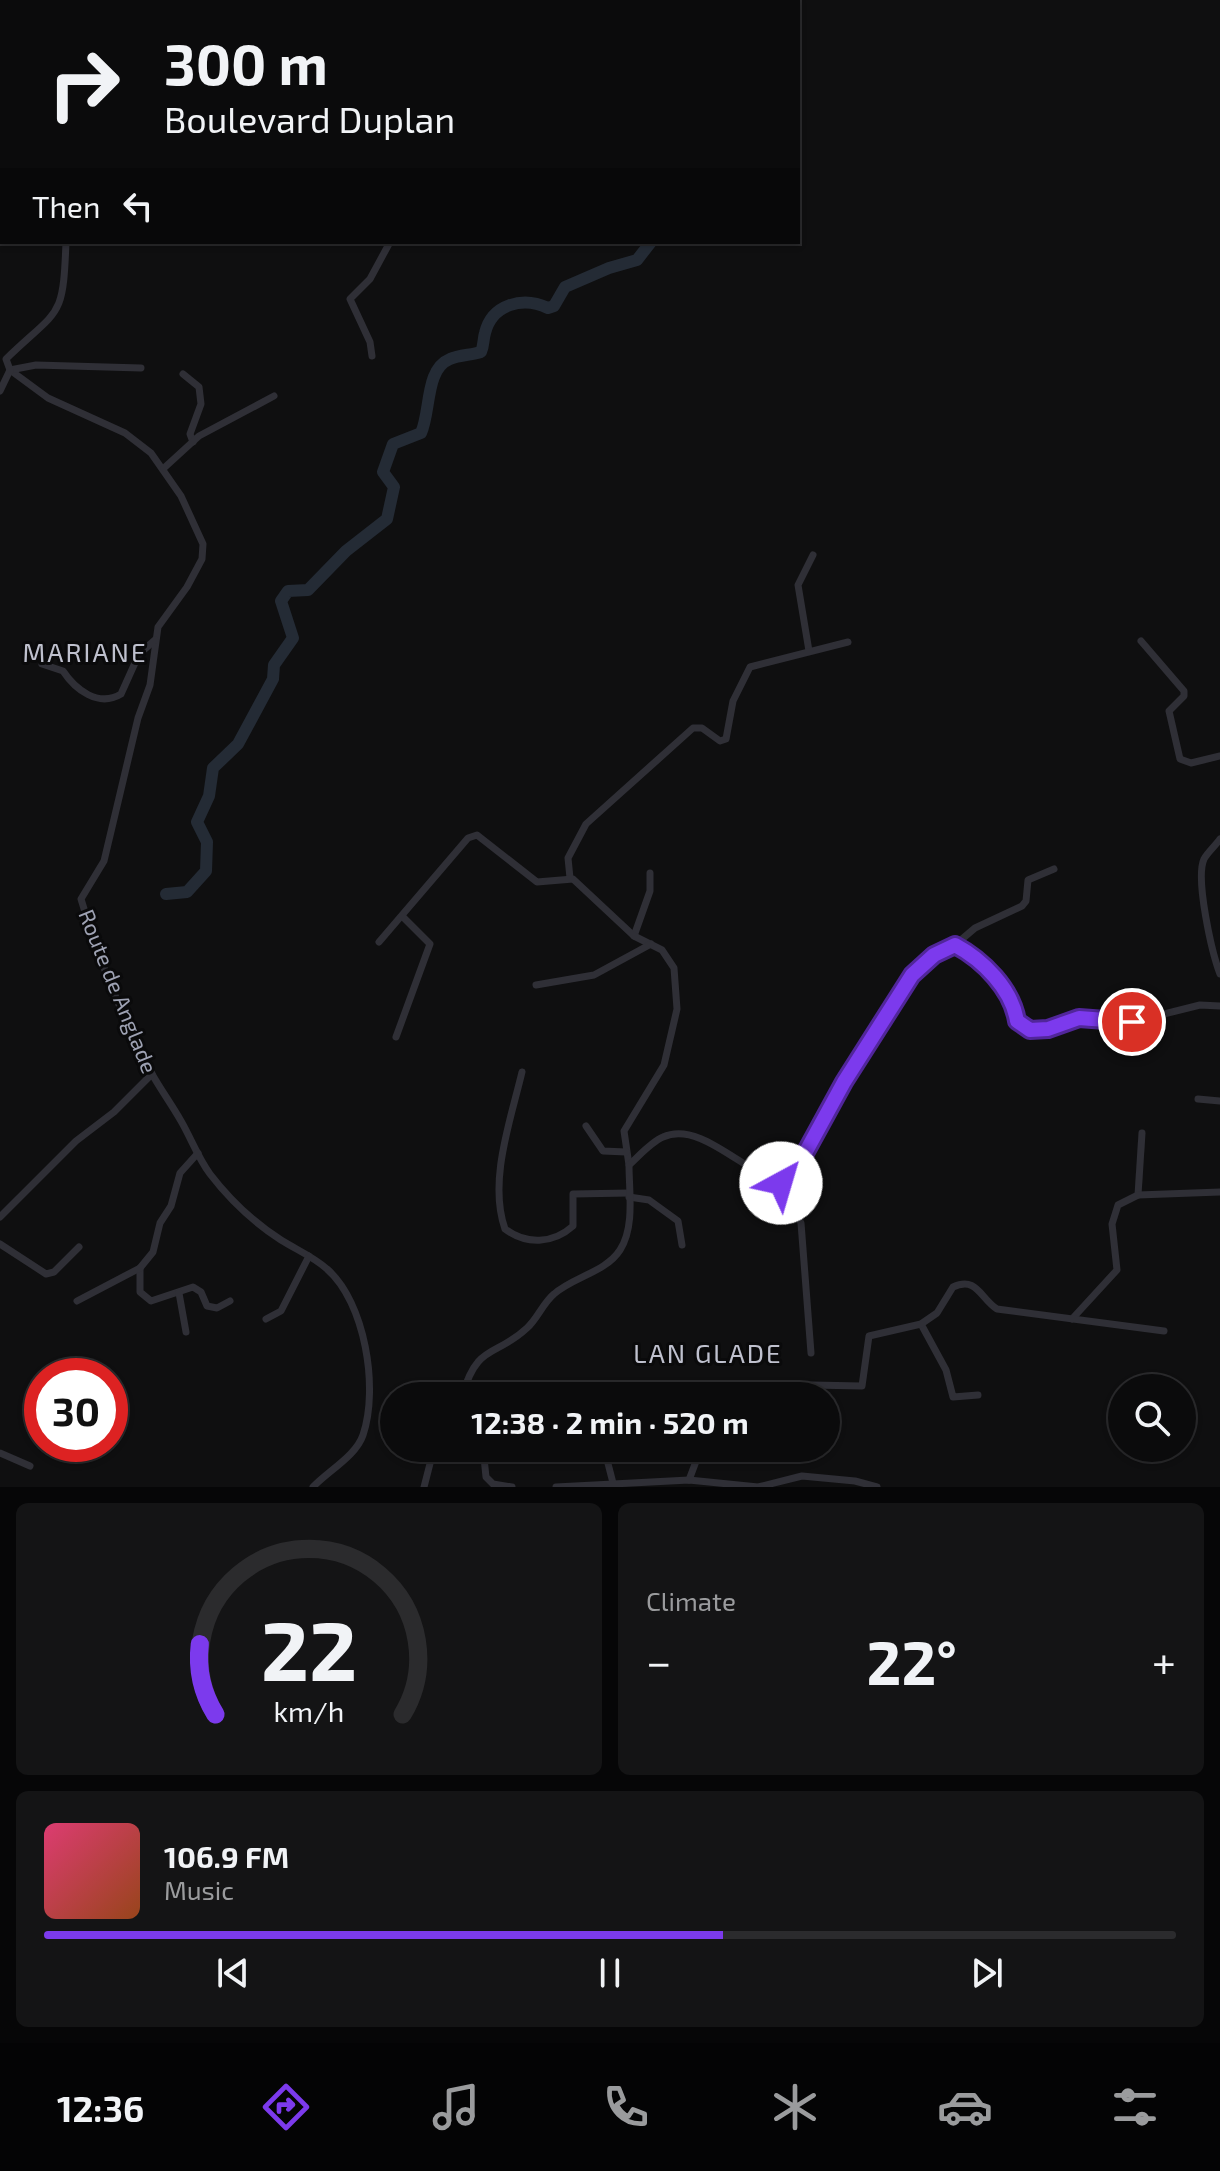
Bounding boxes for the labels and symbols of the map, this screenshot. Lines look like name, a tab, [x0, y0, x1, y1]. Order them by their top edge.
district label: MARIANE	[23, 636, 147, 667]
street label: Route de Anglade	[74, 905, 164, 1077]
pin	[1098, 988, 1166, 1056]
position arrow	[739, 1141, 823, 1225]
district label: LAN GLADE	[633, 1337, 783, 1368]
speed limit sign: 30	[24, 1358, 128, 1462]

